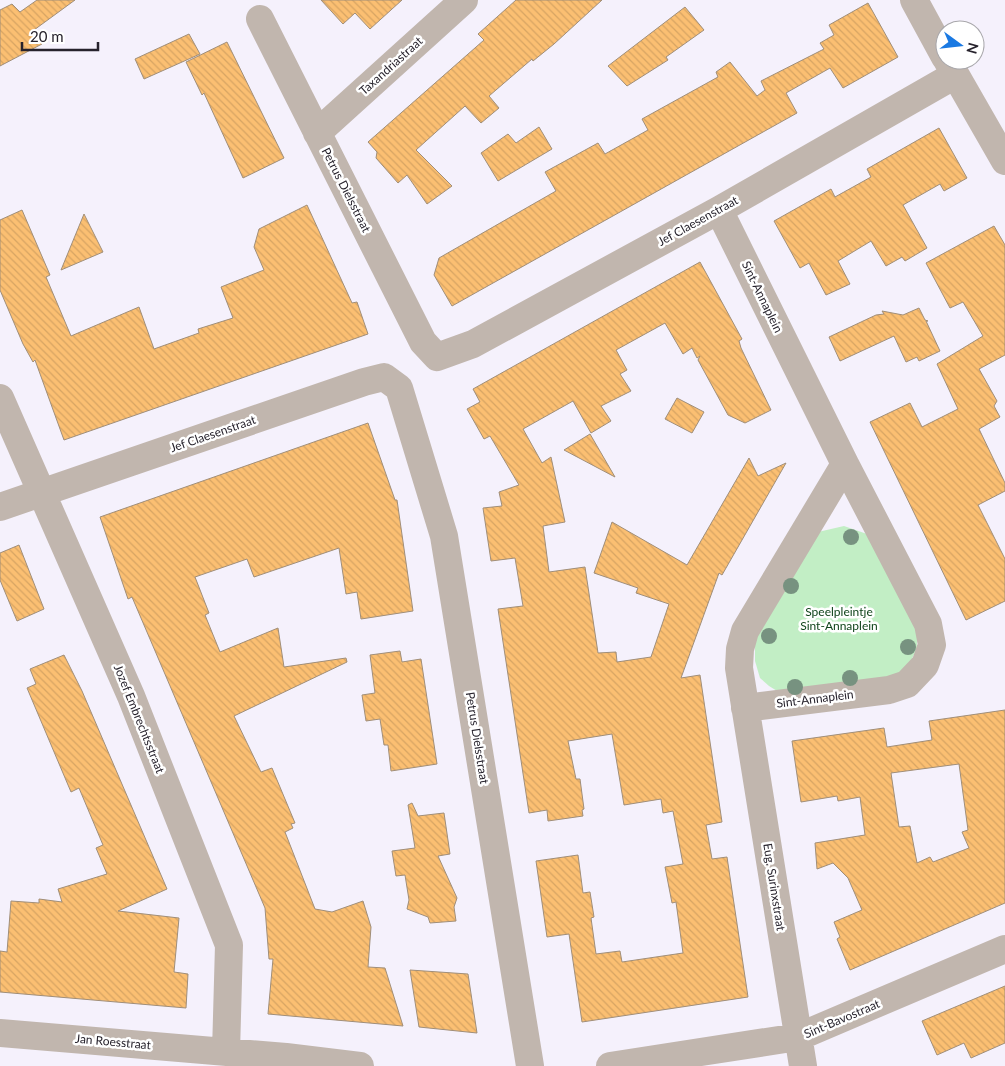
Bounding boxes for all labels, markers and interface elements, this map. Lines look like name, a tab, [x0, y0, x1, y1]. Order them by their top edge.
scale bar	[22, 20, 99, 52]
north arrow	[935, 20, 985, 70]
text: 20 m	[30, 27, 64, 45]
street label: Taxandriastraat	[356, 33, 426, 98]
text: N	[963, 41, 983, 56]
street label: Petrus Dielsstraat	[319, 145, 375, 235]
street label: Jef Claesenstraat	[655, 192, 741, 249]
street label: Sint-Annaplein	[739, 259, 786, 335]
street label: Jef Claesenstraat	[168, 412, 258, 455]
park label: Speelpleintje Sint-Annaplein	[800, 604, 878, 633]
street label: Jozef Embrechtsstraat	[111, 662, 168, 776]
street label: Sint-Annaplein	[775, 686, 854, 711]
street label: Petrus Dielsstraat	[463, 691, 492, 786]
street label: Eug. Surinxstraat	[760, 842, 789, 932]
street label: Sint-Bavostraat	[802, 996, 883, 1041]
street label: Jan Roesstraat	[75, 1031, 152, 1052]

